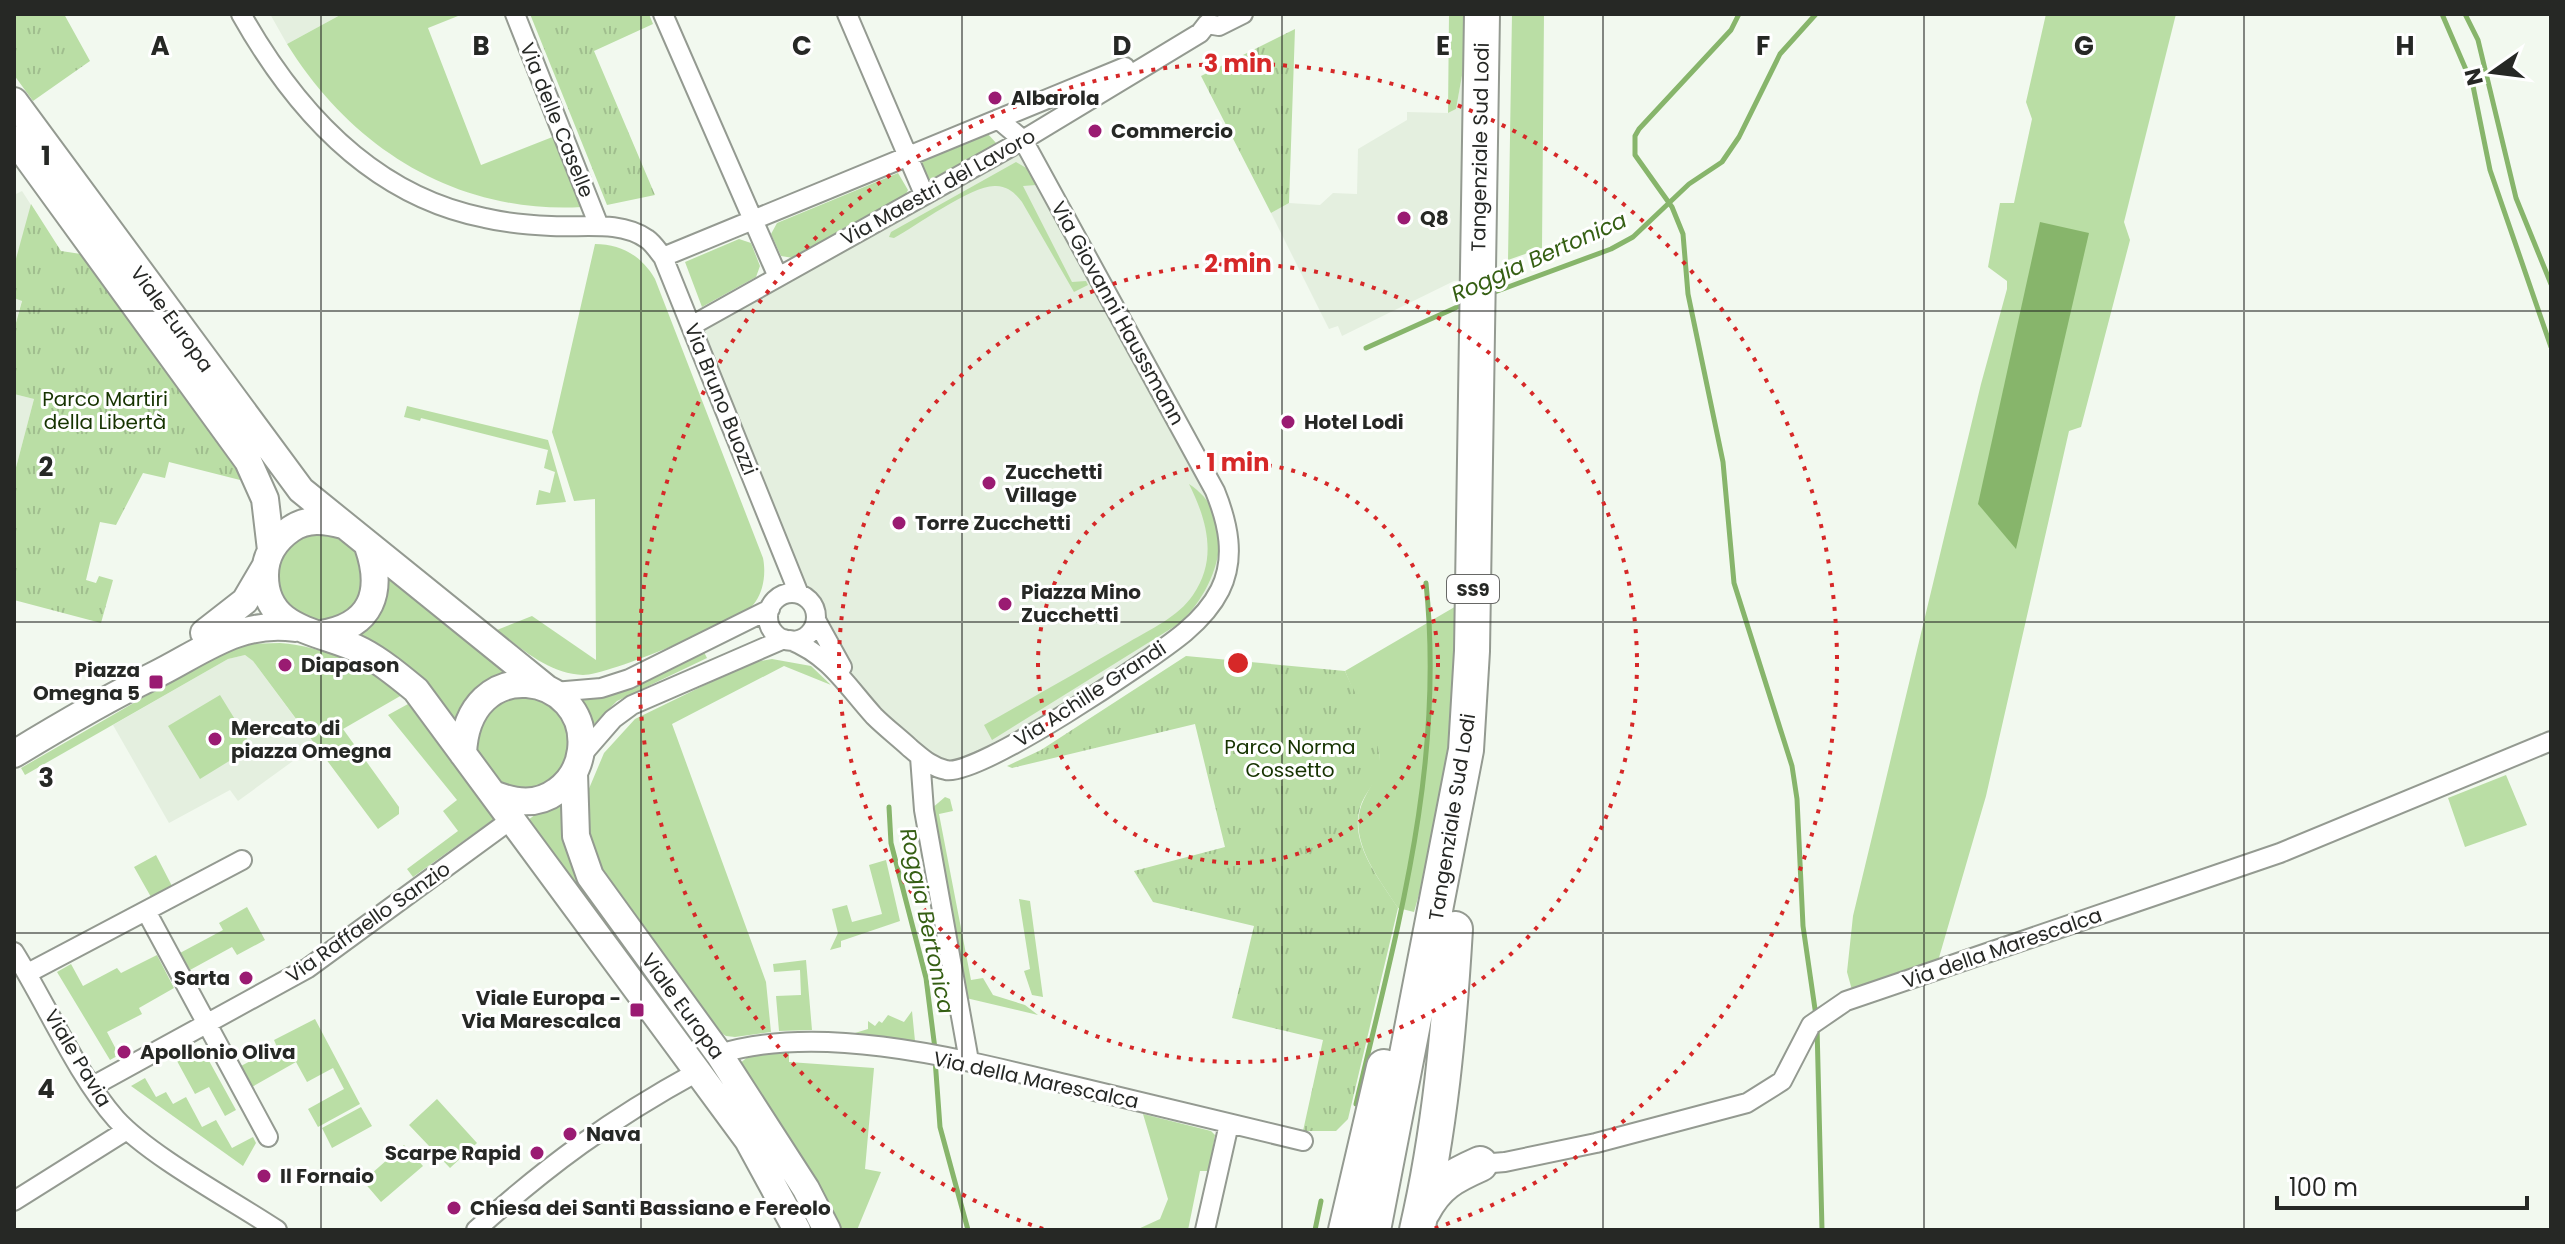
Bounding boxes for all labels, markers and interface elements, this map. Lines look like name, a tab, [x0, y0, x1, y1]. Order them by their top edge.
text: A	[150, 28, 170, 64]
text: B	[472, 28, 490, 64]
text: C	[792, 28, 812, 64]
text: D	[1113, 28, 1132, 64]
text: E	[1436, 28, 1450, 64]
text: F	[1756, 28, 1770, 64]
text: G	[2074, 28, 2094, 64]
text: H	[2395, 28, 2415, 64]
north arrow	[2453, 32, 2533, 112]
street label: Via delle Caselle	[513, 38, 601, 202]
street label: Tangenziale Sud Lodi	[1464, 42, 1496, 252]
text: 3 min	[1204, 47, 1272, 80]
text: N	[2457, 65, 2491, 88]
place label: Albarola	[1011, 84, 1100, 112]
marker: Albarola	[986, 89, 1004, 107]
place label: Commercio	[1111, 117, 1233, 145]
street label: Via Maestri del Lavoro	[836, 122, 1040, 252]
marker: Commercio	[1086, 122, 1104, 140]
text: 1	[41, 138, 51, 174]
street label: Via Giovanni Haussmann	[1045, 196, 1191, 430]
place label: Q8	[1420, 204, 1449, 232]
water label: Roggia Bertonica	[1446, 204, 1632, 310]
marker: Q8	[1395, 209, 1413, 227]
text: 2 min	[1204, 247, 1272, 280]
street label: Viale Europa	[124, 260, 220, 378]
street label: Via Bruno Buozzi	[678, 319, 764, 479]
park label: Parco Martiri della Libertà	[42, 385, 168, 436]
place label: Hotel Lodi	[1304, 408, 1404, 436]
marker: Hotel Lodi	[1279, 413, 1297, 431]
text: 1 min	[1207, 446, 1269, 479]
text: 2	[39, 449, 54, 485]
place label: Zucchetti Village	[1005, 458, 1103, 509]
marker: Zucchetti Village	[980, 474, 998, 492]
place label: Torre Zucchetti	[915, 509, 1071, 537]
marker: Torre Zucchetti	[890, 514, 908, 532]
road number: SS9	[1447, 575, 1499, 603]
place label: Piazza Mino Zucchetti	[1021, 578, 1141, 629]
marker: Piazza Mino Zucchetti	[996, 595, 1014, 613]
street label: Via Achille Grandi	[1009, 634, 1171, 754]
centre of rings	[1224, 649, 1252, 677]
place label: Diapason	[301, 651, 400, 679]
place label: Piazza Omegna 5	[33, 656, 140, 707]
marker: Diapason	[276, 656, 294, 674]
marker: Piazza Omegna 5	[147, 673, 165, 691]
street label: Tangenziale Sud Lodi	[1422, 711, 1482, 923]
place label: Mercato di piazza Omegna	[231, 714, 392, 765]
marker: Mercato di piazza Omegna	[206, 730, 224, 748]
park label: Parco Norma Cossetto	[1224, 733, 1356, 784]
text: 3	[38, 760, 54, 796]
water label: Roggia Bertonica	[892, 825, 962, 1017]
street label: Via Raffaello Sanzio	[280, 855, 456, 989]
street label: Via della Marescalca	[1899, 901, 2105, 995]
street label: Viale Europa	[635, 947, 731, 1065]
place label: Sarta	[174, 964, 230, 992]
marker: Sarta	[237, 969, 255, 987]
place label: Viale Europa - Via Marescalca	[461, 984, 621, 1035]
marker: Viale Europa - Via Marescalca	[628, 1001, 646, 1019]
street label: Viale Pavia	[38, 1004, 118, 1112]
place label: Apollonio Oliva	[140, 1038, 296, 1066]
marker: Apollonio Oliva	[115, 1043, 133, 1061]
street label: Via della Marescalca	[931, 1045, 1141, 1115]
text: 4	[37, 1071, 55, 1107]
place label: Nava	[586, 1120, 641, 1148]
marker: Nava	[561, 1125, 579, 1143]
place label: Scarpe Rapid	[385, 1139, 521, 1167]
marker: Scarpe Rapid	[528, 1144, 546, 1162]
scale bar	[2277, 1160, 2527, 1210]
place label: Il Fornaio	[280, 1162, 374, 1190]
marker: Il Fornaio	[255, 1167, 273, 1185]
text: 100 m	[2289, 1171, 2358, 1204]
place label: Chiesa dei Santi Bassiano e Fereolo	[470, 1194, 831, 1222]
marker: Chiesa dei Santi Bassiano e Fereolo	[445, 1199, 463, 1217]

